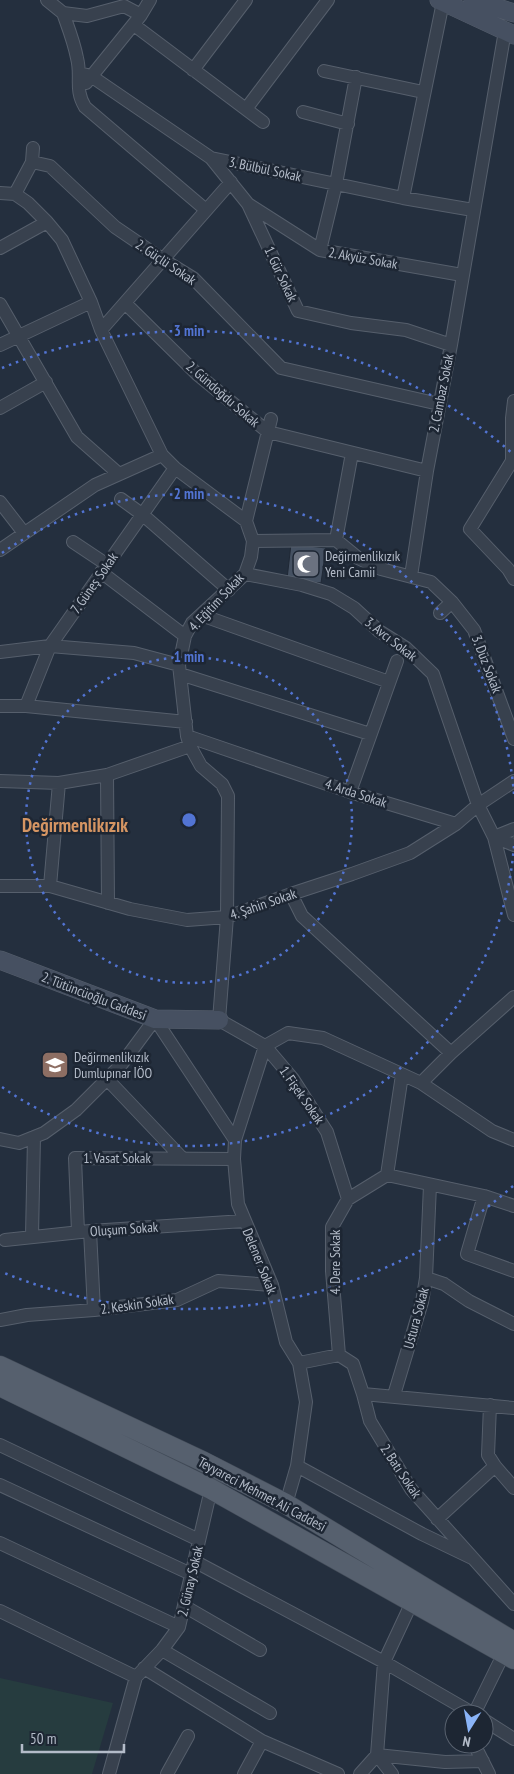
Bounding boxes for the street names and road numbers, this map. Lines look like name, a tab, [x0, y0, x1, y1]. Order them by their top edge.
street label: 3. Bülbül Sokak	[227, 153, 303, 186]
street label: 2. Güçlü Sokak	[132, 235, 200, 289]
street label: 1. Gür Sokak	[260, 243, 302, 305]
street label: 2. Akyüz Sokak	[327, 243, 400, 273]
street label: 2. Cambaz Sokak	[425, 352, 458, 434]
street label: 2. Gündoğdu Sokak	[182, 357, 264, 431]
street label: 7. Güneş Sokak	[66, 548, 122, 617]
street label: 4. Eğitim Sokak	[184, 569, 248, 635]
street label: 3. Avcı Sokak	[361, 613, 421, 665]
street label: 3. Düz Sokak	[468, 633, 506, 696]
street label: 4. Arda Sokak	[323, 775, 390, 812]
street label: 4. Şahin Sokak	[227, 884, 299, 924]
street label: 2. Tütüncüoğlu Caddesi	[39, 968, 149, 1024]
street label: 1. Fişek Sokak	[275, 1062, 329, 1128]
street label: 1. Vasat Sokak	[83, 1149, 151, 1167]
street label: Oluşum Sokak	[89, 1218, 159, 1240]
street label: Delener Sokak	[239, 1225, 282, 1297]
street label: 4. Dere Sokak	[326, 1229, 344, 1295]
street label: Ustura Sokak	[399, 1285, 433, 1351]
street label: 2. Keskin Sokak	[99, 1290, 175, 1318]
street label: 2. Batı Sokak	[376, 1441, 426, 1502]
street label: Teyyareci Mehmet Ali Caddesi	[195, 1453, 329, 1535]
street label: 2. Günay Sokak	[173, 1543, 207, 1618]

